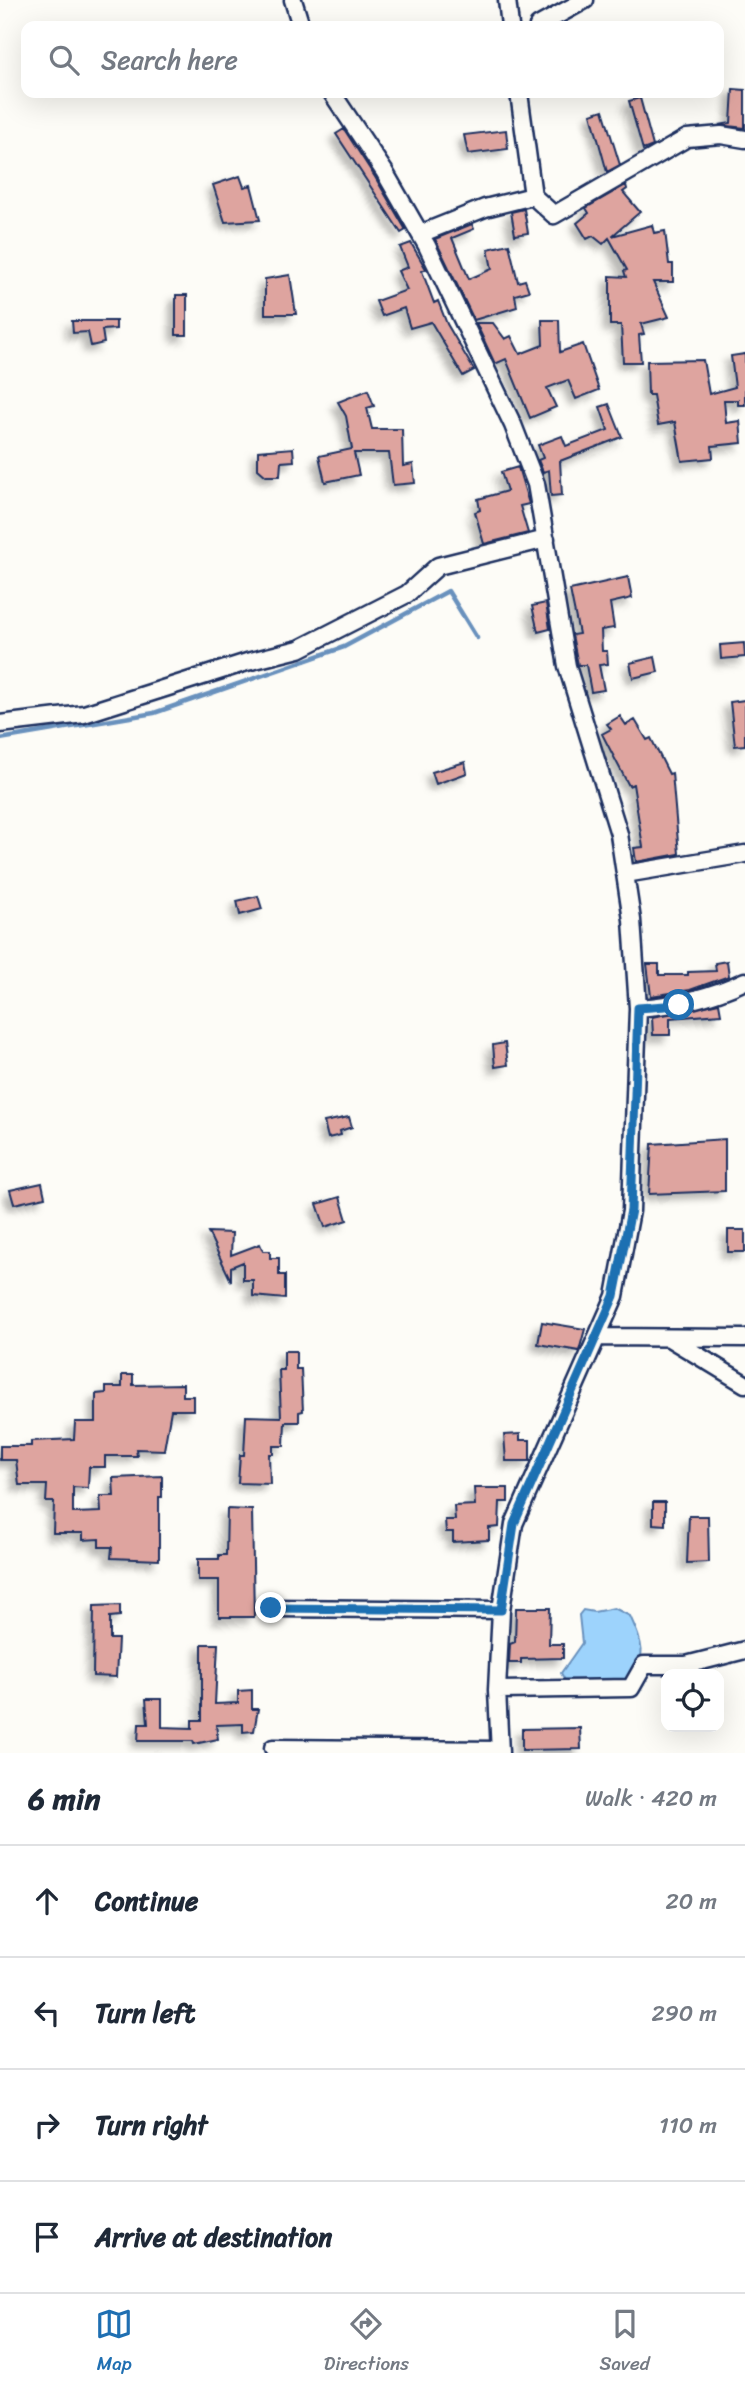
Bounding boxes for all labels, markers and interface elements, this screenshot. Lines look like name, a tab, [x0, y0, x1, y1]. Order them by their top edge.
search box	[21, 21, 724, 98]
text: Search here	[101, 37, 238, 83]
icon: search	[45, 41, 83, 79]
route start	[663, 989, 694, 1020]
route end	[255, 1592, 286, 1623]
map controls	[661, 1669, 724, 1732]
button: locate	[661, 1669, 724, 1732]
text: 6 min	[28, 1772, 100, 1826]
text: Walk · 420 m	[585, 1778, 717, 1819]
text: Continue	[95, 1878, 198, 1924]
text: 20 m	[666, 1881, 717, 1922]
icon: ahead	[28, 1882, 66, 1920]
text: Turn left	[95, 1990, 195, 2036]
text: 290 m	[651, 1993, 717, 2034]
icon: left	[28, 1994, 66, 2032]
text: Turn right	[95, 2102, 208, 2148]
text: 110 m	[659, 2105, 717, 2146]
icon: right	[28, 2106, 66, 2144]
text: Arrive at destination	[95, 2214, 332, 2260]
icon: arrive	[28, 2218, 66, 2256]
tab: Map	[95, 2305, 133, 2380]
tab: Directions	[324, 2305, 409, 2380]
tab: Saved	[600, 2305, 650, 2380]

